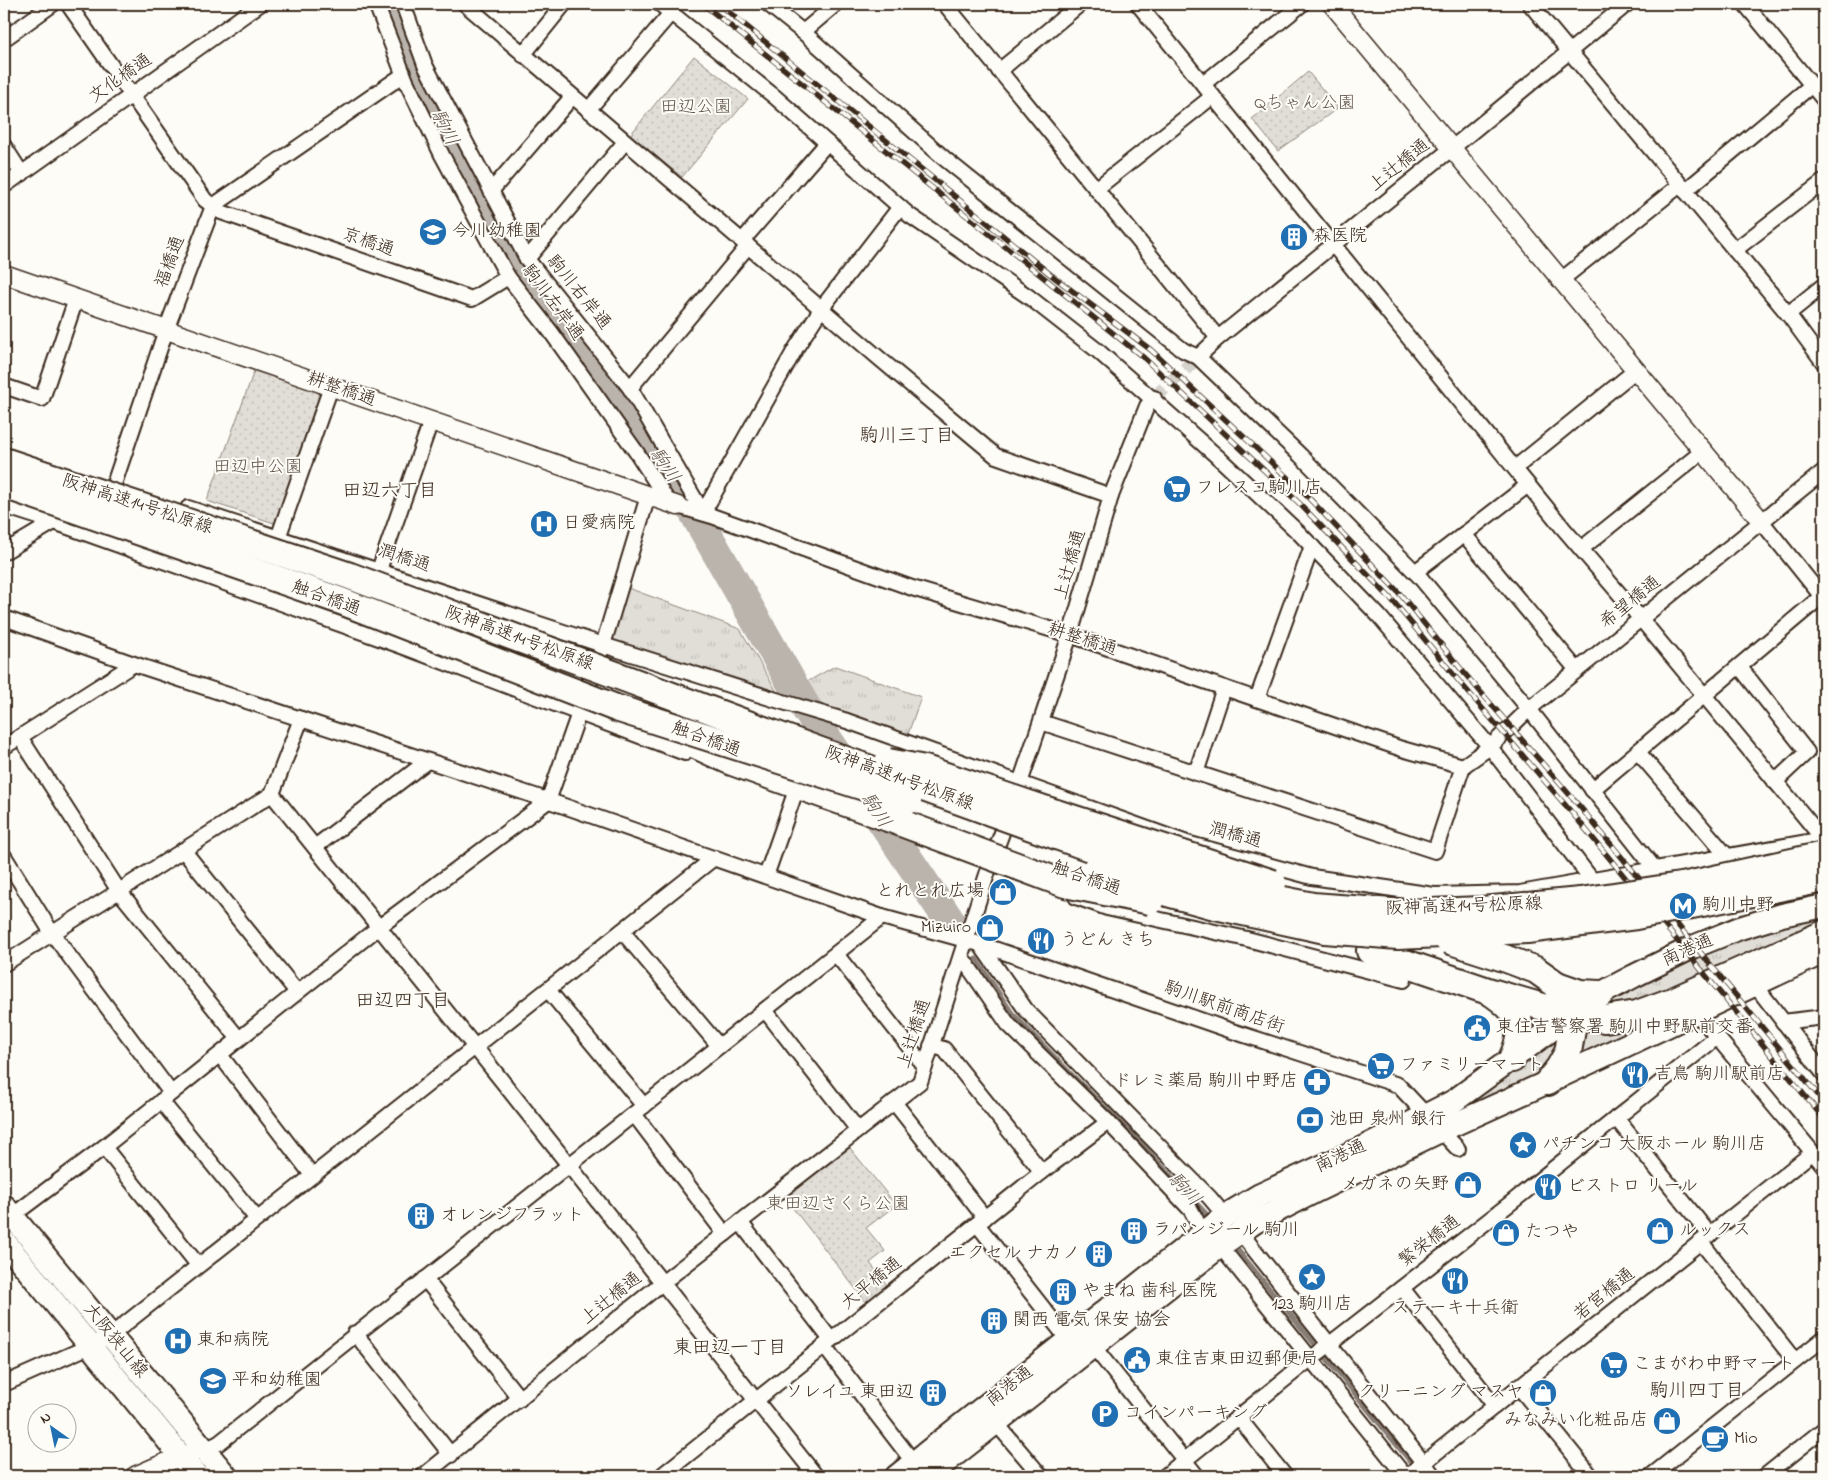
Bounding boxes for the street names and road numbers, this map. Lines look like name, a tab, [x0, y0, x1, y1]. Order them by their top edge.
street label: 文化橋通	[84, 48, 158, 110]
street label: 上辻橋通	[1364, 133, 1436, 199]
street label: 京橋通	[338, 222, 398, 264]
street label: 福橋通	[150, 232, 192, 292]
street label: 駒川右岸通	[540, 250, 616, 336]
street label: 駒川左岸通	[515, 259, 589, 347]
street label: 耕整橋通	[303, 366, 379, 414]
street label: 阪神高速14号松原線	[58, 468, 216, 542]
street label: 上辻橋通	[1049, 527, 1093, 603]
street label: 潤橋通	[374, 538, 434, 580]
street label: 希望橋通	[1595, 570, 1667, 636]
street label: 触合橋通	[288, 574, 364, 624]
street label: 阪神高速14号松原線	[441, 600, 597, 678]
street label: 耕整橋通	[1044, 617, 1120, 663]
street label: 触合橋通	[668, 715, 744, 765]
street label: 阪神高速14号松原線	[821, 740, 977, 818]
street label: 潤橋通	[1206, 816, 1264, 856]
street label: 触合橋通	[1048, 855, 1124, 903]
street label: 阪神高速14号松原線	[1385, 891, 1543, 923]
street label: 南港通	[1658, 928, 1718, 974]
street label: 駒川駅前商店街	[1160, 975, 1288, 1041]
street label: 上辻橋通	[892, 996, 938, 1072]
street label: 南港通	[1311, 1134, 1371, 1180]
street label: 繁栄橋通	[1394, 1210, 1466, 1274]
street label: 大平橋通	[836, 1251, 908, 1317]
street label: 若宮橋通	[1569, 1262, 1641, 1328]
street label: 上辻橋通	[576, 1266, 648, 1332]
street label: 大阪狭山線	[77, 1298, 153, 1384]
street label: 南港通	[981, 1360, 1039, 1414]

